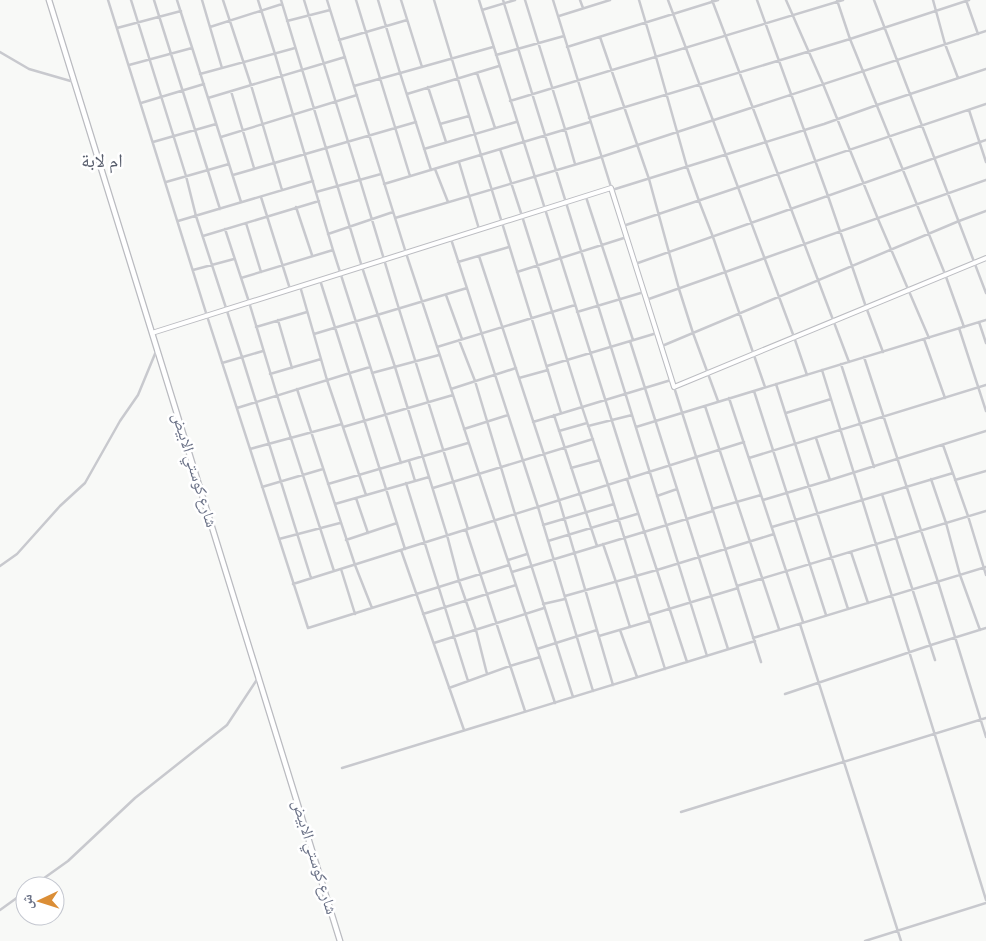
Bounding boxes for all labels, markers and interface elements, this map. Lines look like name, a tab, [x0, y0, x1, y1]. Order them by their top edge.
district label: ام لابة	[81, 149, 123, 174]
street label: شارع كوستي الابيض	[166, 410, 221, 531]
street label: شارع كوستي الابيض	[286, 797, 341, 918]
north arrow	[15, 876, 65, 926]
text: ش	[18, 894, 37, 910]

